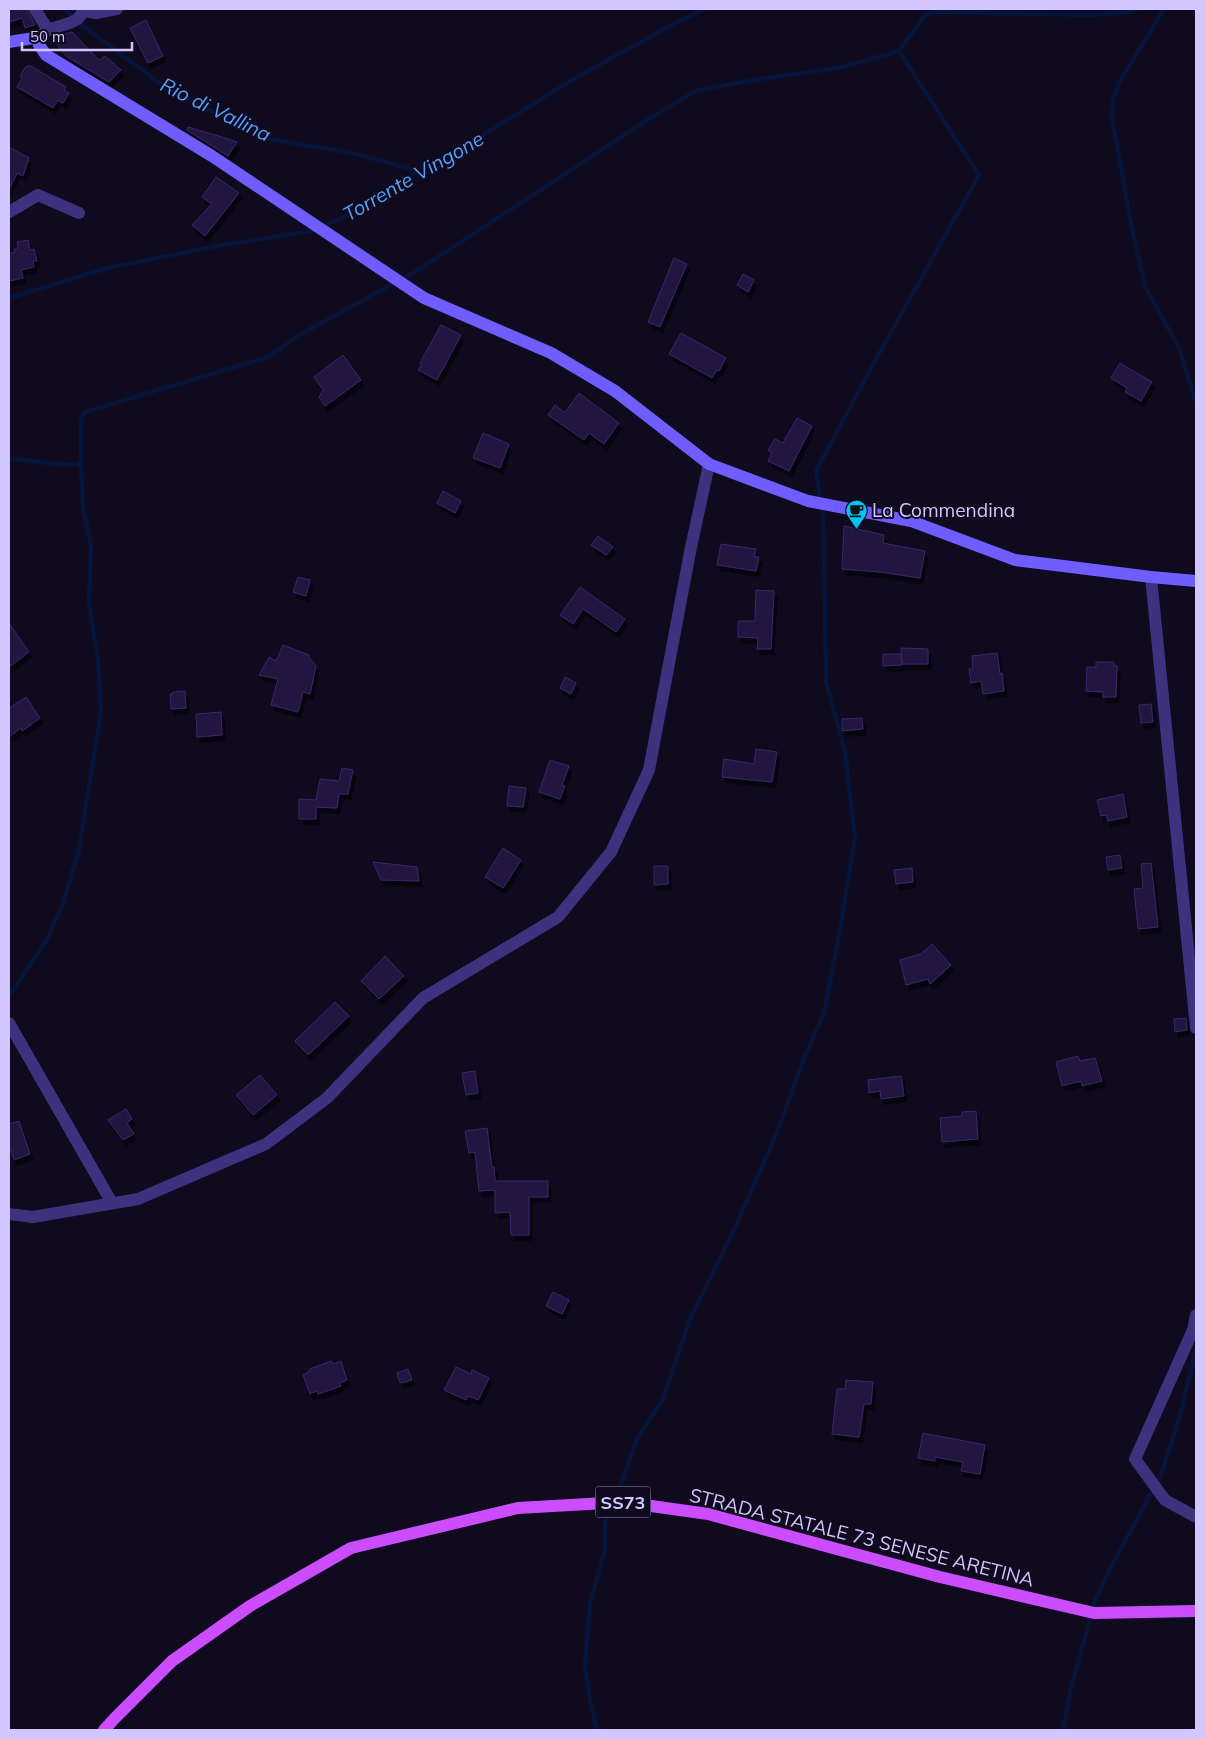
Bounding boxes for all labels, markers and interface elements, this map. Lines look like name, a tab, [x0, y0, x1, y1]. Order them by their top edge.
scale bar	[22, 20, 132, 52]
text: 50 m	[30, 27, 65, 46]
water label: Rio di Vallina	[157, 71, 275, 147]
water label: Torrente Vingone	[338, 125, 488, 226]
cafe icon: La Commendina	[844, 498, 868, 529]
place label: La Commendina	[872, 498, 1015, 522]
street label: STRADA STATALE 73 SENESE ARETINA	[687, 1483, 1037, 1591]
road number: SS73	[596, 1486, 650, 1518]

